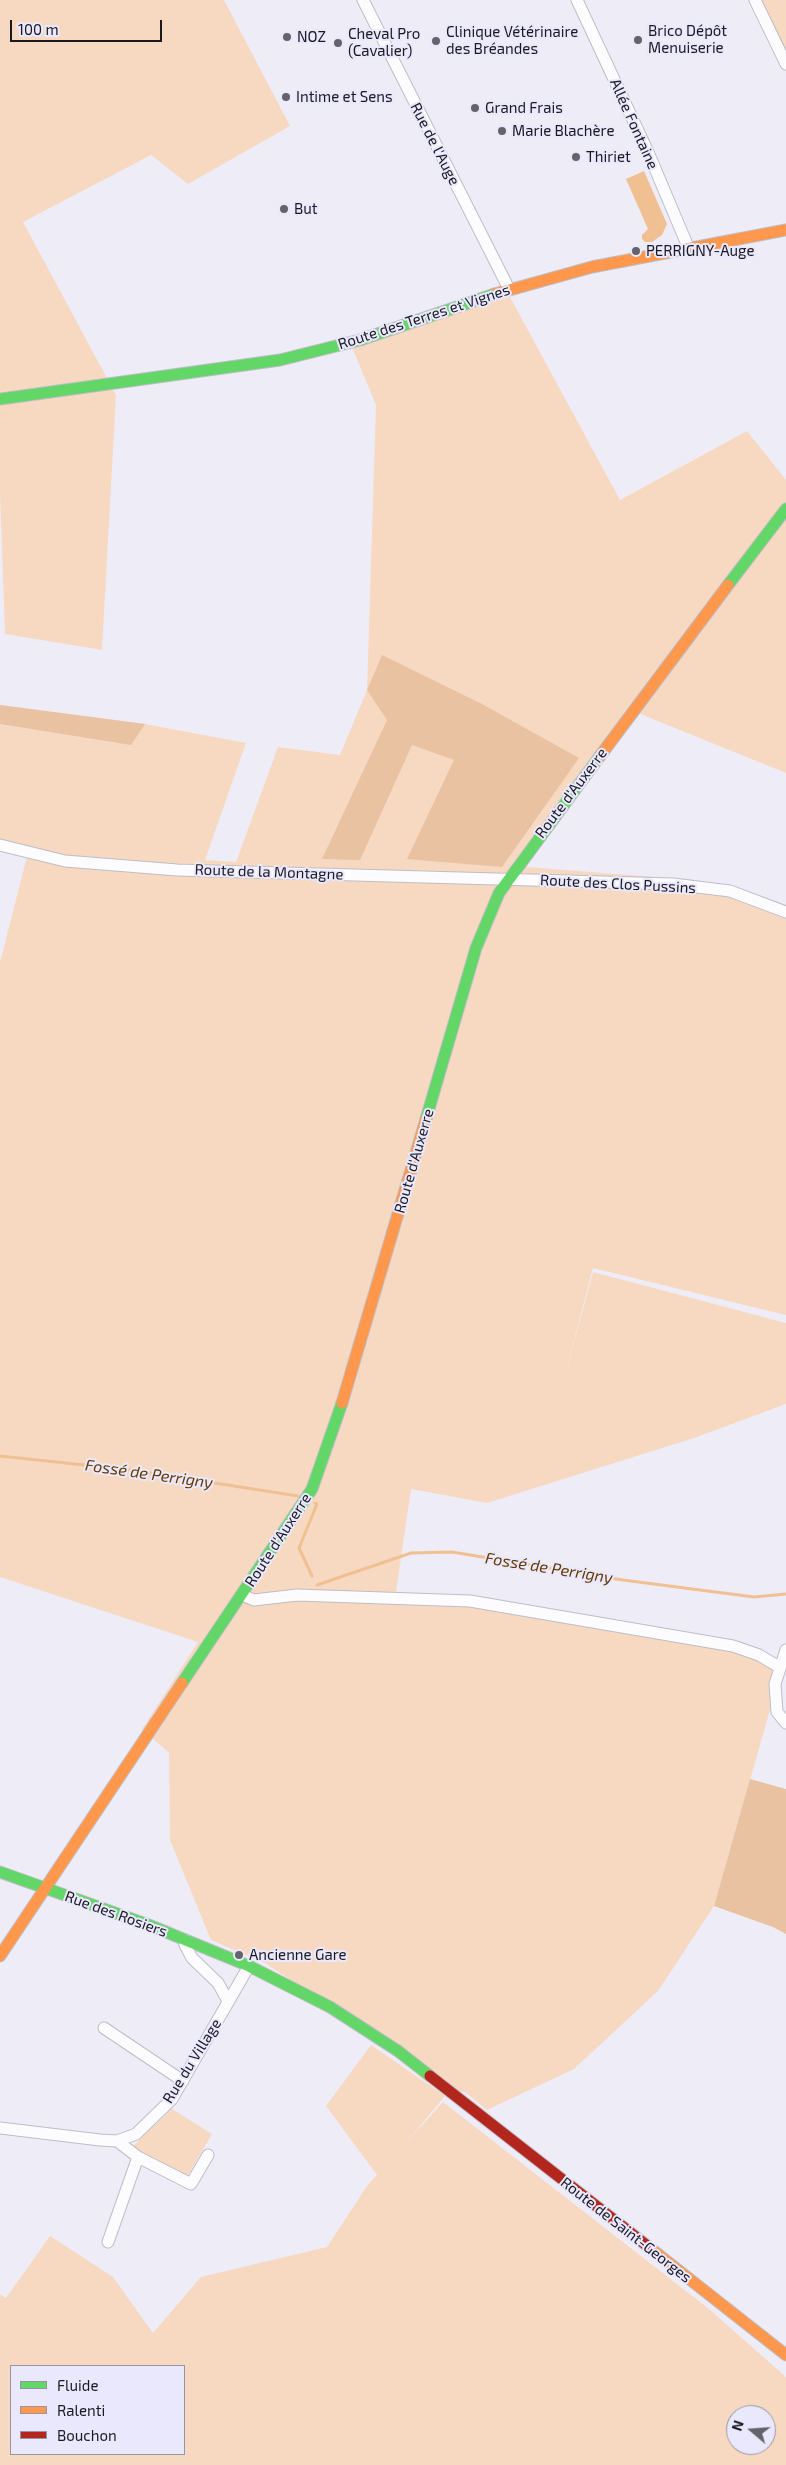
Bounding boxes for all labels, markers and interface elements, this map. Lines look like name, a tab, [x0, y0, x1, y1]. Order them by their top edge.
scale bar	[12, 10, 165, 42]
text: 100 m	[18, 20, 59, 38]
place label: Brico Dépôt Menuiserie	[648, 22, 727, 57]
place label: Clinique Vétérinaire des Bréandes	[446, 23, 578, 58]
place label: Cheval Pro (Cavalier)	[348, 25, 420, 60]
place label: NOZ	[297, 28, 326, 46]
marker: NOZ	[281, 31, 293, 43]
marker: Brico Dépôt Menuiserie	[632, 34, 644, 46]
marker: Clinique Vétérinaire des Bréandes	[430, 35, 442, 47]
marker: Cheval Pro (Cavalier)	[332, 37, 344, 49]
street label: Allée Fontaine	[606, 76, 662, 172]
place label: Intime et Sens	[296, 88, 393, 106]
marker: Intime et Sens	[280, 91, 292, 103]
place label: Grand Frais	[485, 99, 563, 117]
street label: Rue de l'Auge	[407, 100, 463, 188]
marker: Grand Frais	[469, 102, 481, 114]
place label: Marie Blachère	[512, 122, 614, 140]
marker: Marie Blachère	[496, 125, 508, 137]
place label: Thiriet	[586, 148, 631, 166]
marker: Thiriet	[570, 151, 582, 163]
place label: But	[294, 200, 318, 218]
marker: But	[278, 203, 290, 215]
place label: PERRIGNY-Auge	[646, 242, 754, 260]
marker: PERRIGNY-Auge	[630, 245, 642, 257]
street label: Route des Terres et Vignes	[336, 281, 512, 353]
street label: Route d'Auxerre	[531, 744, 611, 842]
street label: Route de la Montagne	[194, 860, 344, 884]
street label: Route des Clos Pussins	[540, 871, 696, 897]
street label: Route d'Auxerre	[390, 1107, 438, 1215]
water label: Fossé de Perrigny	[84, 1456, 214, 1492]
street label: Route d'Auxerre	[241, 1490, 315, 1590]
water label: Fossé de Perrigny	[484, 1548, 614, 1588]
street label: Rue des Rosiers	[62, 1887, 170, 1941]
place label: Ancienne Gare	[249, 1946, 347, 1964]
marker: Ancienne Gare	[233, 1949, 245, 1961]
street label: Rue du Village	[159, 2015, 225, 2107]
street label: Route de Saint-Georges	[557, 2173, 695, 2287]
legend	[10, 2365, 185, 2455]
text: Fluide	[57, 2376, 98, 2394]
text: Ralenti	[57, 2401, 105, 2419]
north arrow	[726, 2405, 776, 2455]
text: N	[728, 2418, 747, 2433]
text: Bouchon	[57, 2426, 117, 2444]

